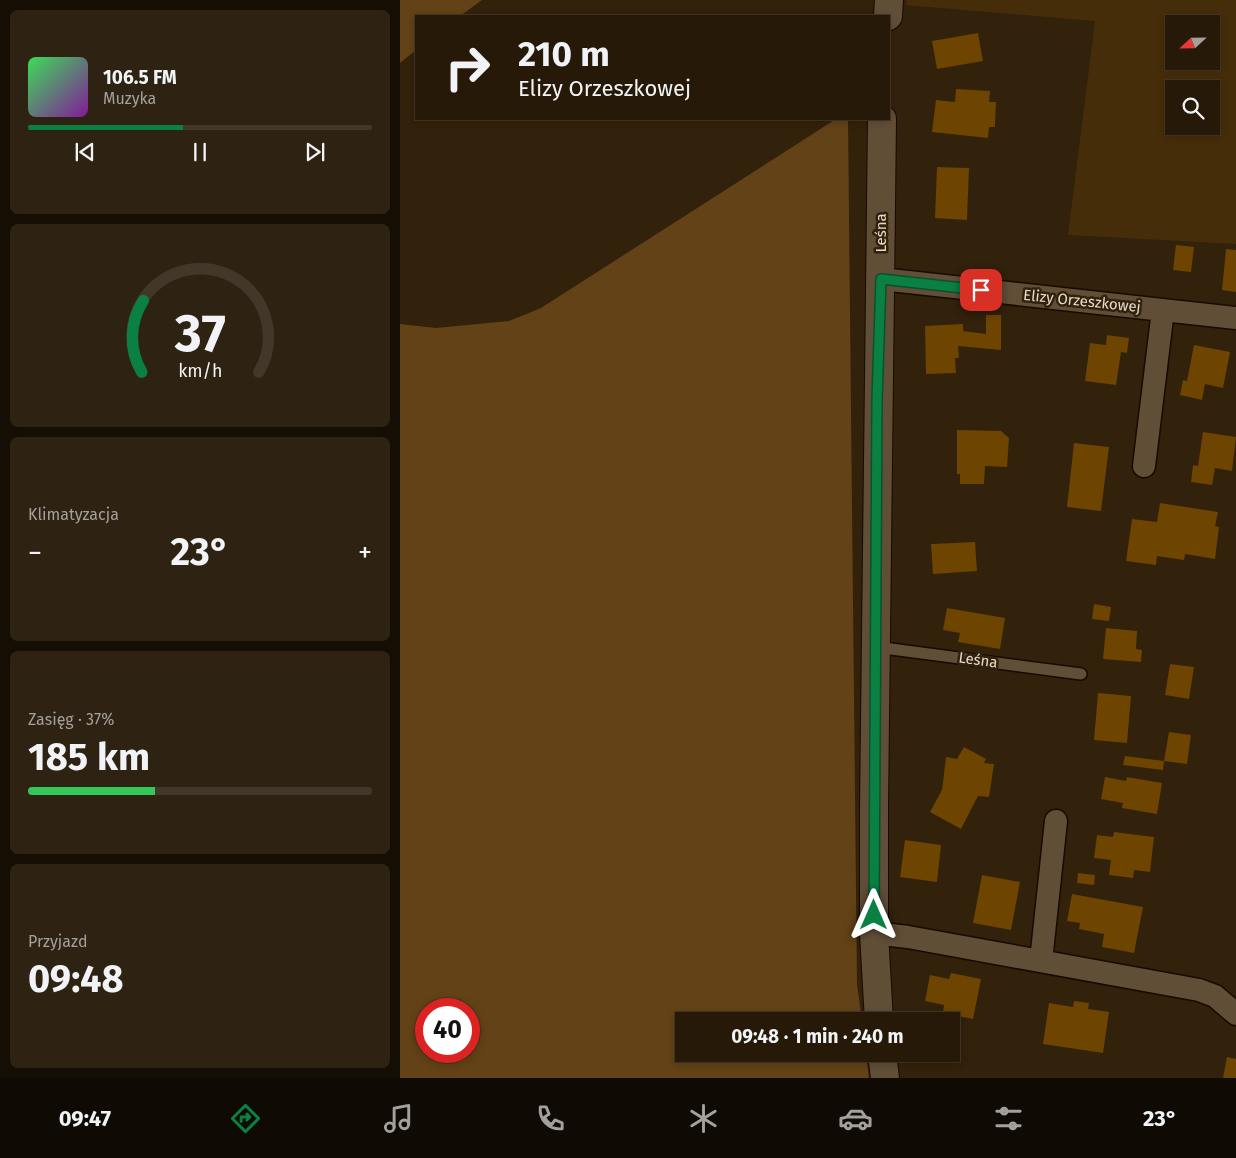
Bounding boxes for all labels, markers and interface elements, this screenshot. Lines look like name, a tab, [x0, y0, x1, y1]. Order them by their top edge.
north arrow	[1165, 15, 1220, 70]
map controls	[1165, 15, 1220, 135]
text: 210 m	[518, 33, 610, 75]
icon: right	[435, 35, 500, 100]
text: 106.5 FM	[103, 66, 177, 89]
text: Elizy Orzeszkowej	[518, 75, 691, 102]
button: search	[1165, 80, 1220, 135]
text: Muzyka	[103, 89, 156, 108]
icon: previous	[71, 138, 99, 166]
icon: pause	[186, 138, 214, 166]
icon: next	[301, 138, 329, 166]
street label: Leśna	[872, 213, 890, 253]
pin	[960, 269, 1002, 311]
icon: arrive	[967, 276, 995, 304]
street label: Elizy Orzeszkowej	[1022, 286, 1142, 316]
text: 37	[173, 302, 226, 365]
text: km/h	[178, 360, 222, 382]
text: Klimatyzacja	[28, 505, 119, 524]
text: 23°	[171, 529, 230, 575]
text: −	[28, 536, 42, 569]
text: +	[358, 536, 372, 569]
street label: Leśna	[957, 648, 999, 672]
text: Zasięg · 37%	[28, 710, 114, 729]
text: 185 km	[28, 734, 150, 780]
position arrow	[847, 888, 899, 940]
text: Przyjazd	[28, 932, 88, 951]
text: 09:48	[28, 956, 124, 1002]
speed limit sign: 40	[415, 998, 480, 1063]
text: 09:48 · 1 min · 240 m	[731, 1025, 904, 1048]
icon: directions	[228, 1101, 263, 1136]
icon: music	[381, 1101, 416, 1136]
icon: phone	[533, 1101, 568, 1136]
icon: climate	[686, 1101, 721, 1136]
icon: car	[838, 1101, 873, 1136]
icon: filters	[991, 1101, 1026, 1136]
text: 09:47	[59, 1105, 111, 1132]
text: 23°	[1143, 1105, 1177, 1132]

